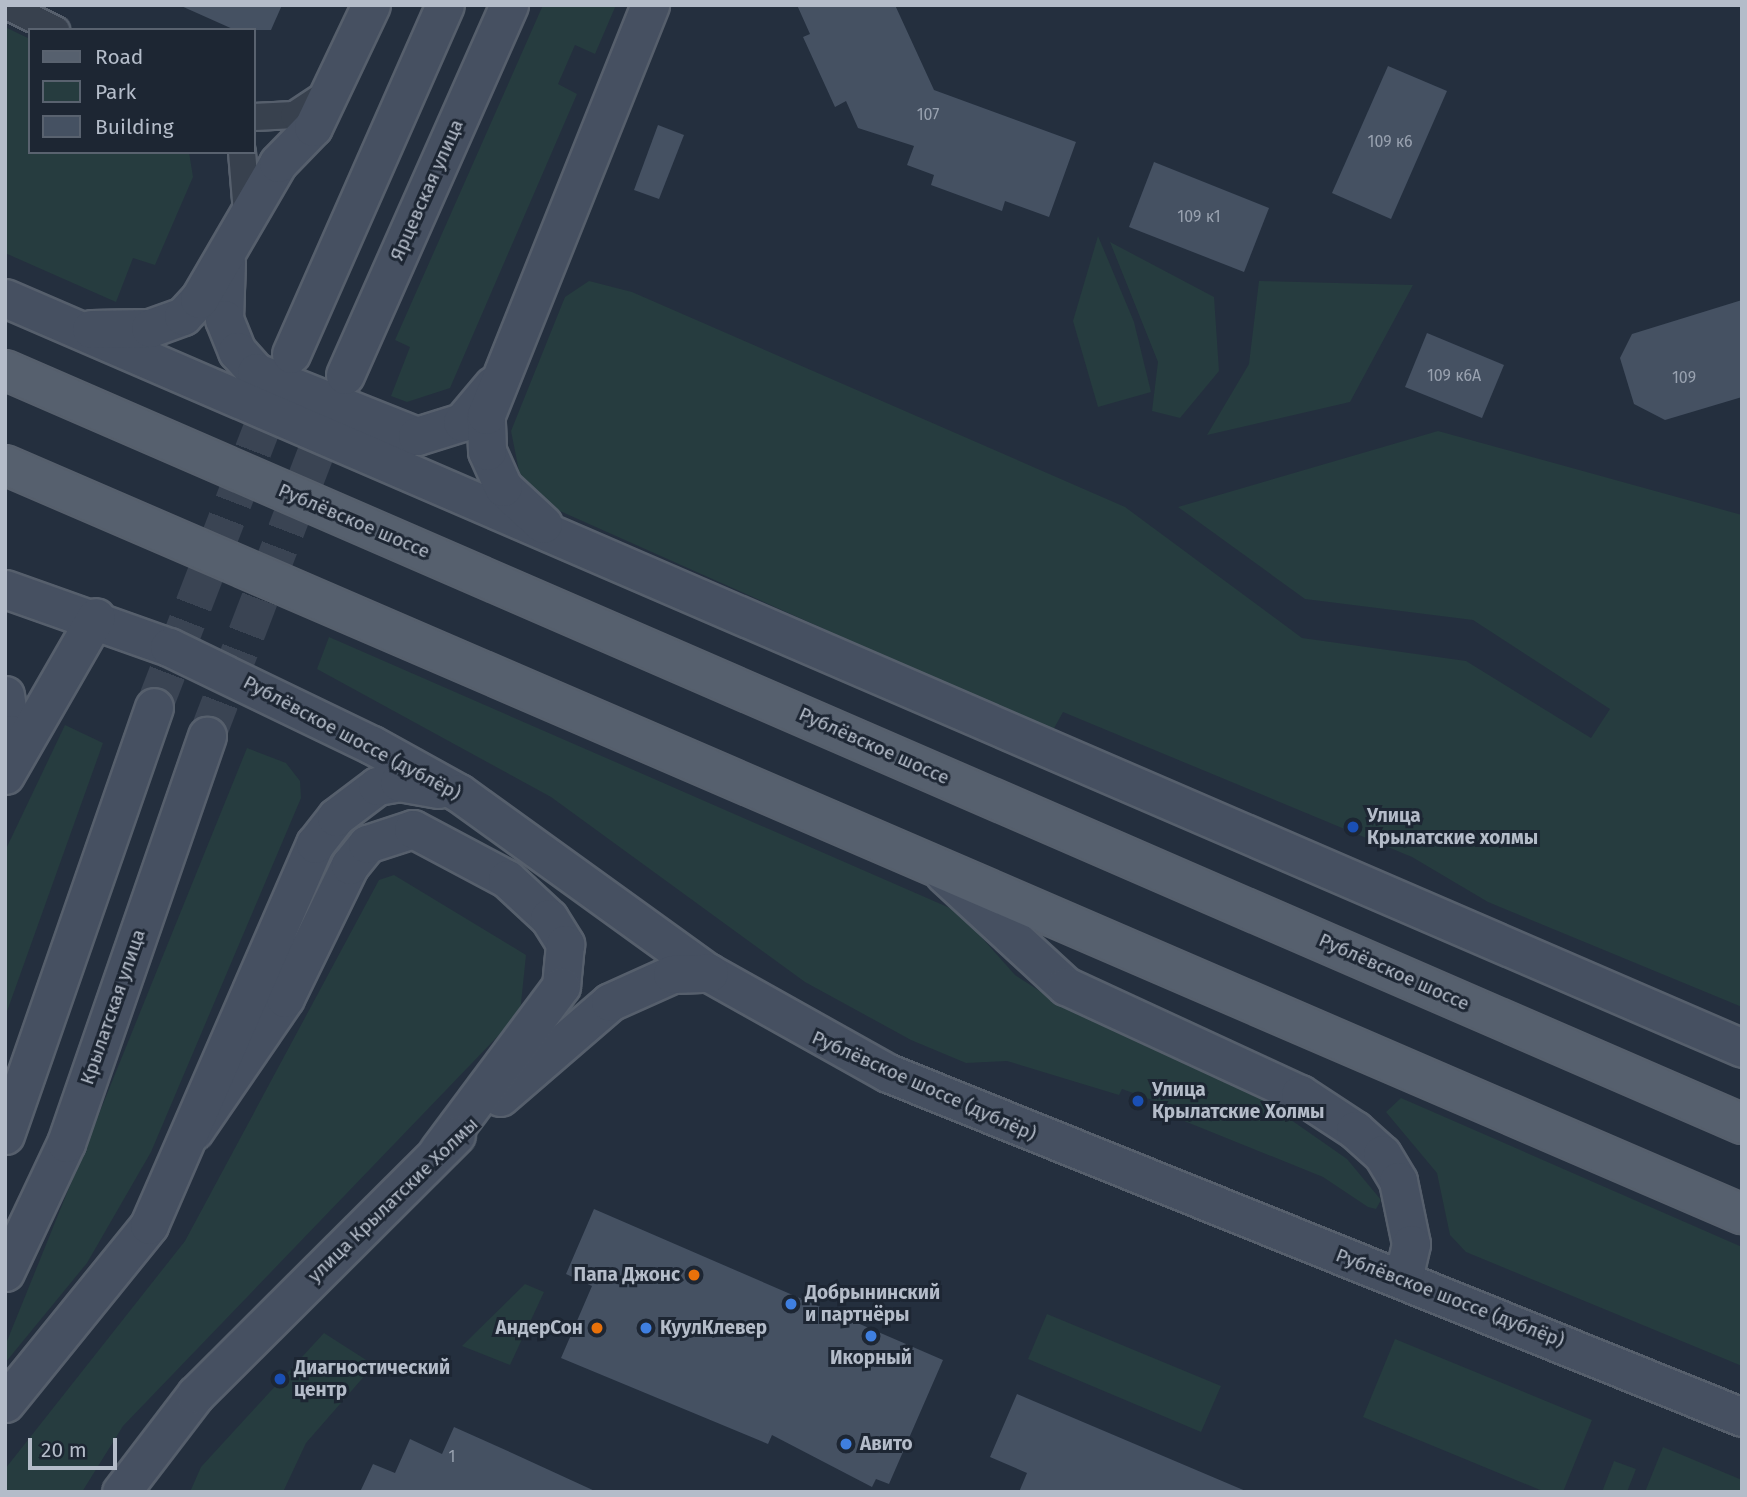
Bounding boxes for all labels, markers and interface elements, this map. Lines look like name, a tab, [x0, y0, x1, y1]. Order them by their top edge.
legend	[28, 28, 256, 154]
text: Road	[95, 44, 143, 70]
text: Park	[95, 79, 136, 105]
house number: 107	[917, 105, 939, 125]
text: Building	[95, 114, 174, 140]
street label: Ярцевская улица	[386, 116, 468, 264]
house number: 109 к6	[1367, 132, 1413, 152]
house number: 109 к1	[1177, 207, 1221, 227]
house number: 109 к6А	[1427, 366, 1481, 386]
house number: 109	[1672, 368, 1696, 388]
street label: Рублёвское шоссе	[275, 479, 433, 563]
street label: Рублёвское шоссе (дублёр)	[239, 671, 465, 805]
street label: Рублёвское шоссе	[795, 703, 953, 789]
place label: Улица Крылатские холмы	[1367, 805, 1538, 849]
marker: Улица Крылатские холмы	[1345, 819, 1361, 835]
street label: Крылатская улица	[76, 926, 150, 1088]
street label: Рублёвское шоссе	[1315, 929, 1473, 1015]
street label: Рублёвское шоссе (дублёр)	[808, 1026, 1040, 1146]
place label: Улица Крылатские Холмы	[1152, 1079, 1324, 1123]
marker: Улица Крылатские Холмы	[1130, 1093, 1146, 1109]
street label: улица Крылатские Холмы	[303, 1113, 483, 1287]
street label: Рублёвское шоссе (дублёр)	[1332, 1244, 1568, 1352]
place label: Папа Джонс	[574, 1264, 680, 1286]
marker: Папа Джонс	[686, 1267, 702, 1283]
place label: Добрынинский и партнёры	[805, 1282, 940, 1326]
marker: Добрынинский и партнёры	[783, 1296, 799, 1312]
place label: АндерСон	[496, 1317, 583, 1339]
place label: КуулКлевер	[660, 1317, 767, 1339]
marker: АндерСон	[589, 1320, 605, 1336]
marker: КуулКлевер	[638, 1320, 654, 1336]
marker: Икорный	[863, 1328, 879, 1344]
place label: Икорный	[830, 1347, 912, 1369]
place label: Диагностический центр	[294, 1357, 450, 1401]
marker: Диагностический центр	[272, 1371, 288, 1387]
scale bar	[32, 1424, 121, 1468]
place label: Авито	[860, 1433, 913, 1455]
marker: Авито	[838, 1436, 854, 1452]
text: 20 m	[41, 1437, 87, 1463]
house number: 1	[449, 1447, 455, 1467]

